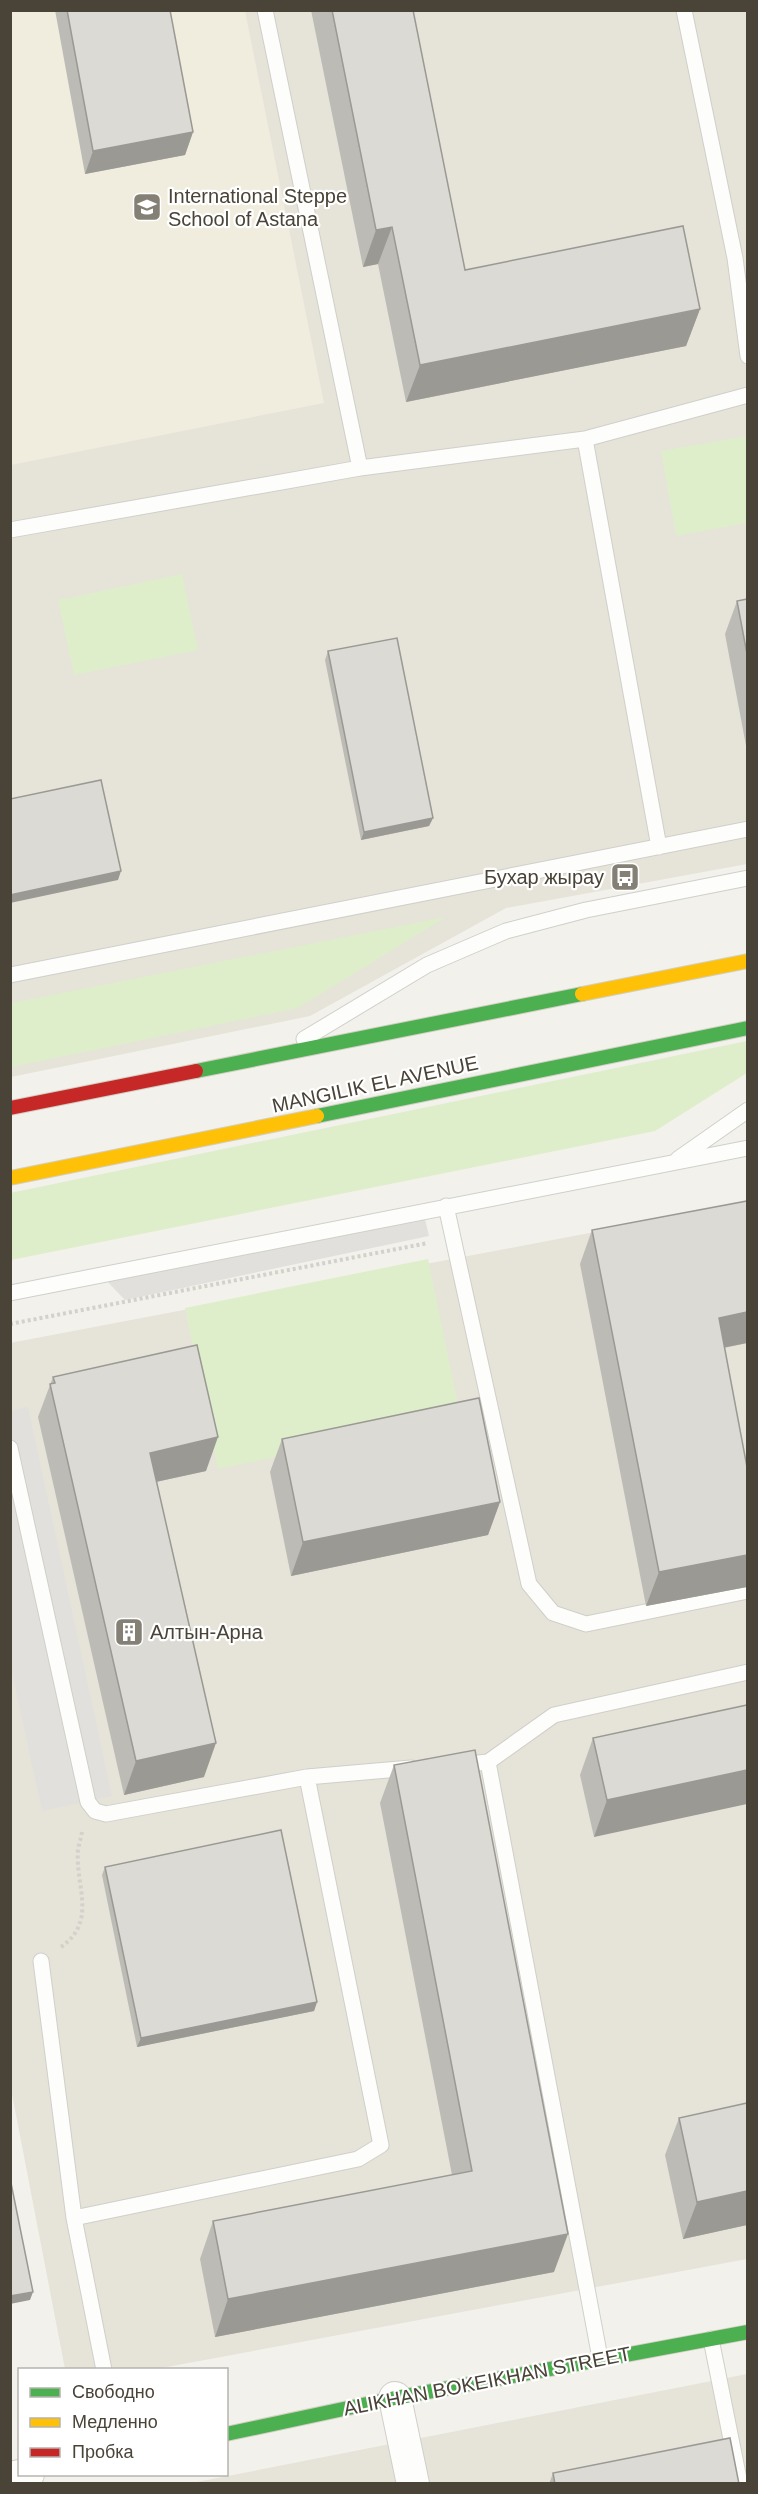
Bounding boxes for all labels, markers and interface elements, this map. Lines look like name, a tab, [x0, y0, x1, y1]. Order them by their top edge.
place label: International Steppe School of Astana	[168, 185, 347, 230]
school or university icon: International Steppe School of Astana	[131, 191, 163, 223]
bus stop icon: Бухар жырау	[609, 861, 641, 893]
place label: Бухар жырау	[484, 866, 604, 888]
street label: MANGILIK EL AVENUE	[270, 1051, 480, 1117]
building icon: Алтын-Арна	[113, 1616, 145, 1648]
place label: Алтын-Арна	[150, 1621, 264, 1643]
street label: ALIKHAN BOKEIKHAN STREET	[341, 2342, 633, 2420]
legend	[18, 2368, 228, 2476]
text: Свободно	[72, 2382, 155, 2402]
text: Медленно	[72, 2412, 158, 2432]
text: Пробка	[72, 2442, 135, 2462]

